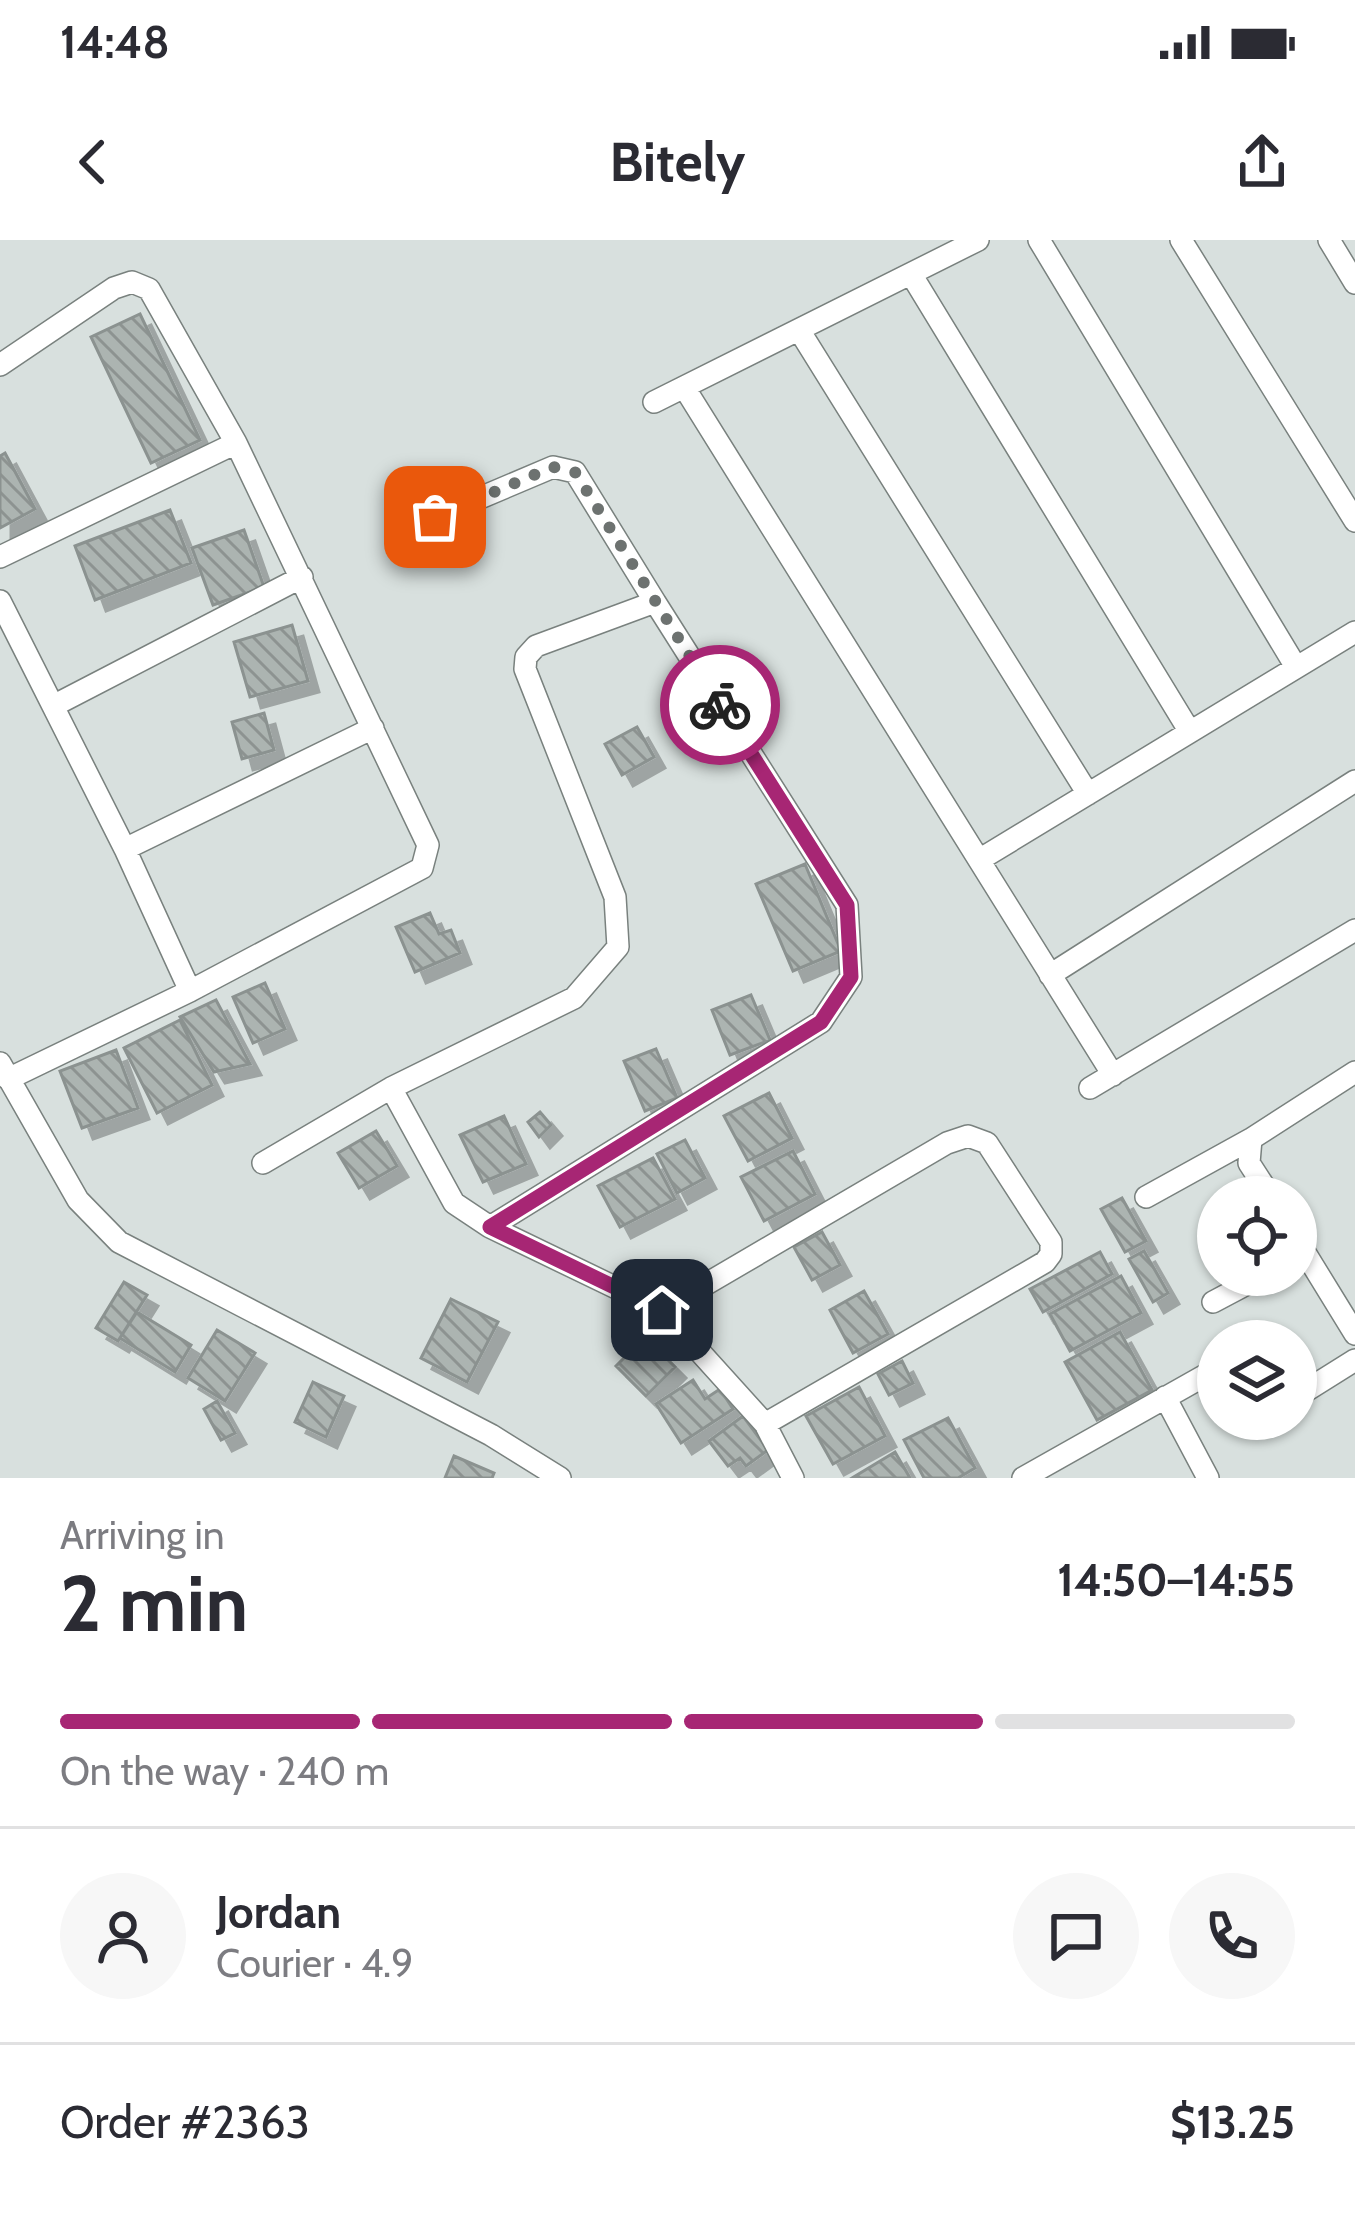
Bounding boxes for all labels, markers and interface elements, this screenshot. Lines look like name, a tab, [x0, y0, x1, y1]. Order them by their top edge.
text: 14:48	[60, 15, 170, 69]
icon: back	[60, 129, 126, 195]
text: Bitely	[610, 129, 745, 195]
icon: share	[1229, 129, 1295, 195]
pin	[384, 466, 486, 568]
icon: bag	[402, 484, 468, 550]
courier	[660, 645, 780, 765]
icon: bike	[687, 672, 753, 738]
map controls	[1197, 1176, 1317, 1440]
button: locate	[1197, 1176, 1317, 1296]
pin	[611, 1259, 713, 1361]
icon: home	[629, 1277, 695, 1343]
button: layers	[1197, 1320, 1317, 1440]
text: Arriving in	[60, 1511, 224, 1559]
text: 14:50–14:55	[1057, 1553, 1295, 1607]
text: 2 min	[60, 1556, 248, 1651]
text: On the way · 240 m	[60, 1747, 389, 1795]
button: person	[60, 1873, 186, 1999]
button: chat	[1013, 1873, 1139, 1999]
button: phone	[1169, 1873, 1295, 1999]
text: Jordan	[216, 1885, 341, 1939]
text: Courier · 4.9	[216, 1939, 413, 1987]
text: Order #2363	[60, 2095, 310, 2149]
text: $13.25	[1170, 2095, 1295, 2149]

